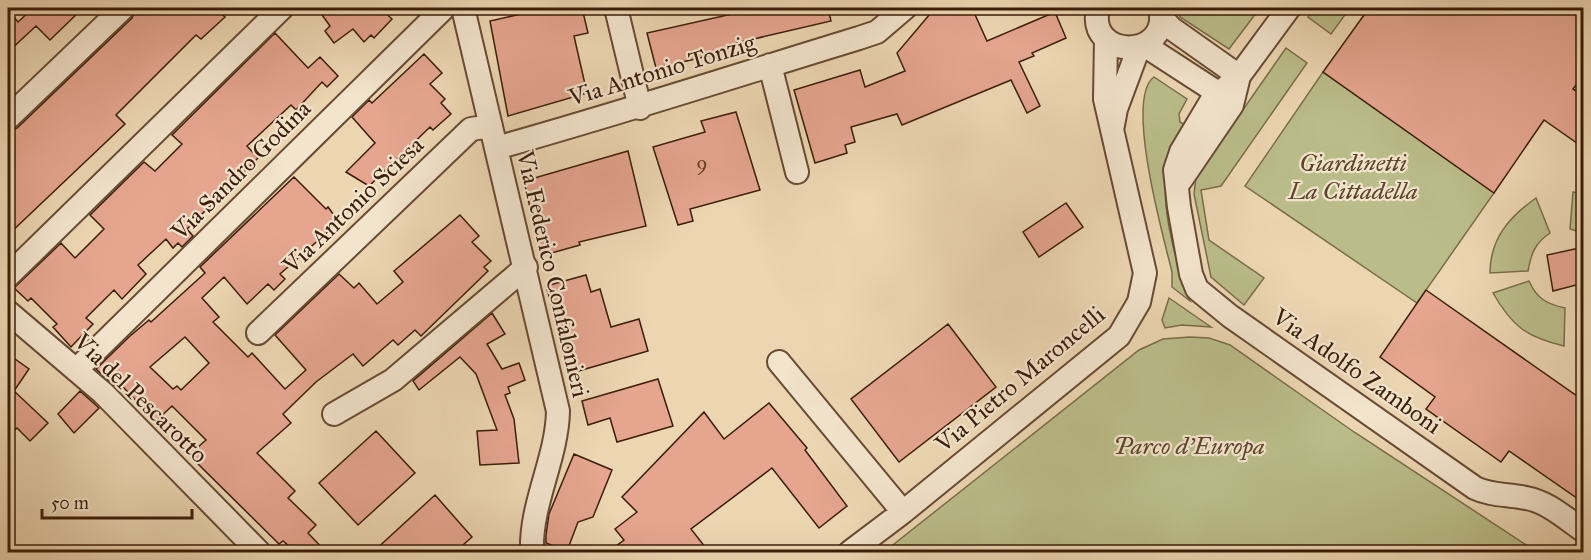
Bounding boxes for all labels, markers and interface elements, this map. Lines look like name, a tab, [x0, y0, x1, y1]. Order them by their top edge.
street label: Via Antonio Tonzig	[564, 27, 760, 113]
street label: Via Sandro Godina	[164, 93, 318, 247]
street label: Via Antonio Sciesa	[275, 129, 430, 281]
street label: Via Federico Confalonieri	[510, 147, 596, 401]
park label: Giardinetti La Cittadella	[1287, 148, 1418, 206]
house number: 9	[696, 150, 708, 176]
street label: Via Pietro Maroncelli	[928, 299, 1111, 459]
street label: Via Adolfo Zamboni	[1266, 301, 1448, 441]
street label: Via del Pescarotto	[67, 326, 214, 470]
park label: Parco d'Europa	[1113, 431, 1265, 461]
scale bar	[42, 482, 192, 520]
text: 50 m	[51, 492, 89, 514]

